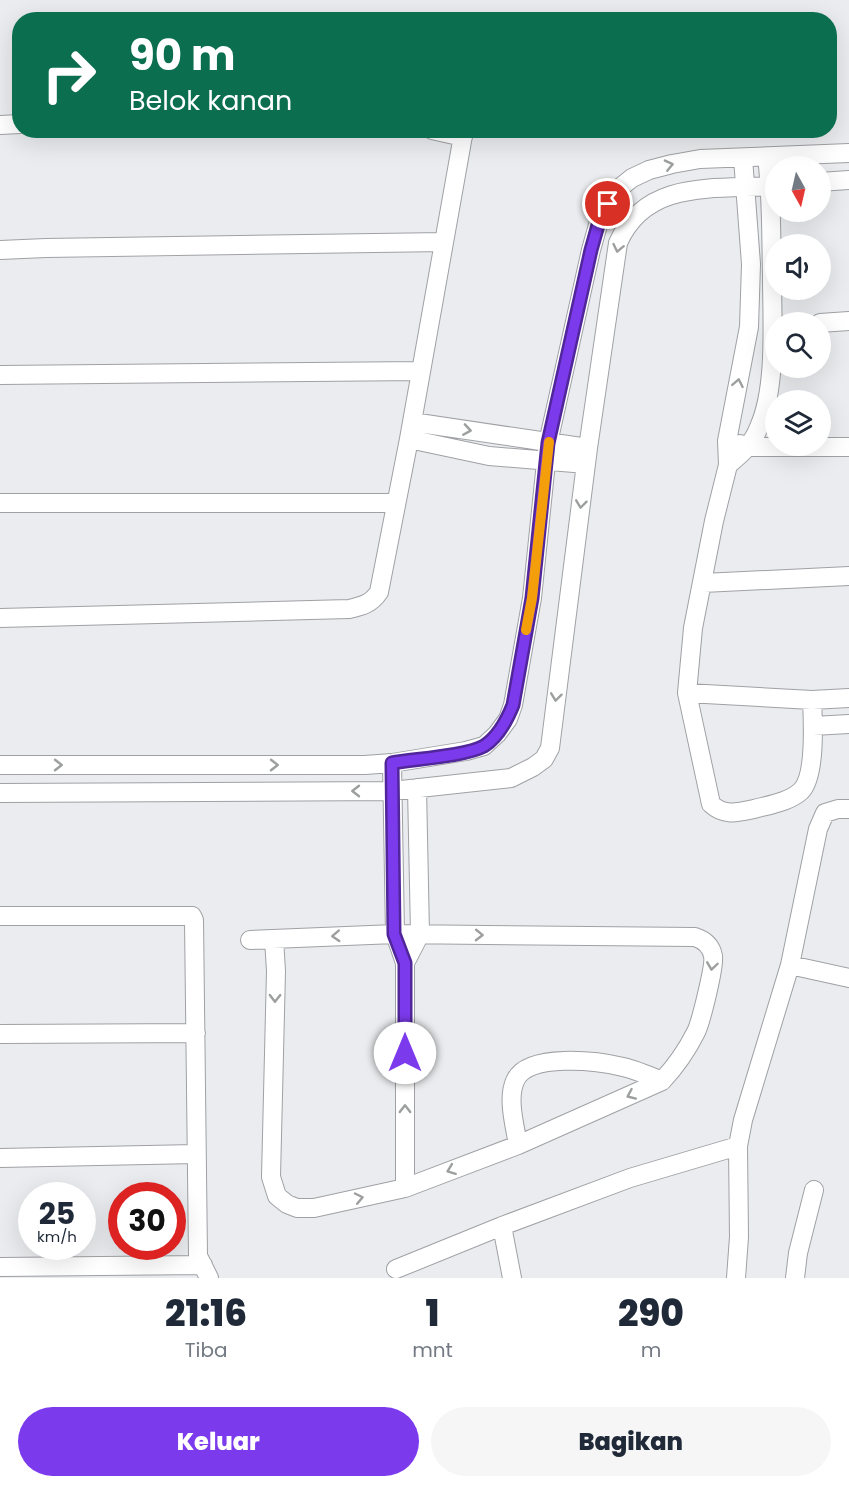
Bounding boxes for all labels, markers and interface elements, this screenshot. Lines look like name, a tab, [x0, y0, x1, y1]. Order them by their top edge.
text: 90 m	[129, 26, 236, 85]
icon: right	[30, 36, 108, 114]
text: Belok kanan	[129, 82, 292, 119]
north arrow	[765, 156, 831, 222]
map controls	[765, 156, 831, 456]
one-way arrow	[663, 159, 673, 172]
pin	[582, 178, 633, 229]
icon: arrive	[591, 187, 624, 220]
button: sound	[765, 234, 831, 300]
one-way arrow	[612, 243, 625, 253]
button: search	[765, 312, 831, 378]
one-way arrow	[731, 378, 744, 388]
button: layers	[765, 390, 831, 456]
one-way arrow	[463, 424, 472, 436]
one-way arrow	[575, 499, 587, 508]
one-way arrow	[551, 693, 563, 702]
one-way arrow	[54, 759, 63, 771]
one-way arrow	[270, 759, 279, 771]
one-way arrow	[351, 785, 360, 798]
one-way arrow	[474, 929, 483, 941]
one-way arrow	[332, 930, 341, 943]
one-way arrow	[706, 961, 718, 971]
one-way arrow	[269, 993, 281, 1002]
position arrow	[373, 1021, 437, 1085]
one-way arrow	[627, 1088, 638, 1100]
one-way arrow	[399, 1104, 411, 1113]
one-way arrow	[447, 1163, 458, 1175]
speed limit sign: 30	[108, 1182, 186, 1260]
text: 25	[39, 1192, 75, 1235]
one-way arrow	[354, 1192, 364, 1205]
text: km/h	[37, 1226, 77, 1247]
text: 21:16	[165, 1288, 247, 1339]
text: 1	[426, 1288, 440, 1339]
text: 290	[618, 1288, 684, 1339]
text: Tiba	[185, 1336, 228, 1364]
text: mnt	[412, 1336, 453, 1364]
text: m	[641, 1336, 661, 1364]
button: Keluar	[18, 1407, 419, 1476]
button: Bagikan	[431, 1407, 831, 1476]

